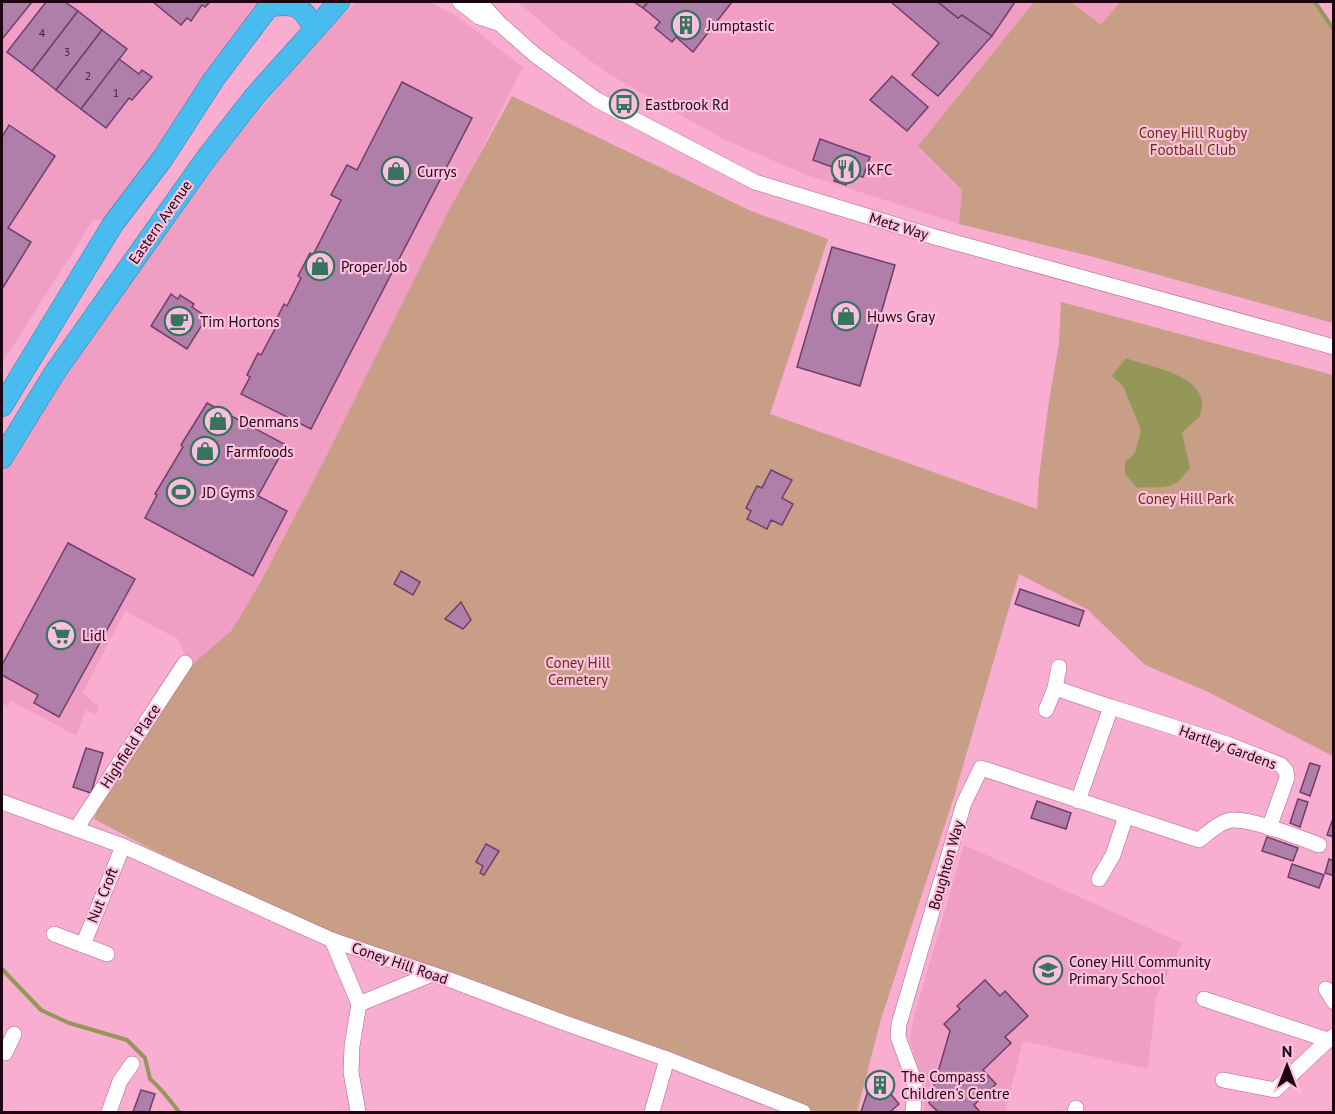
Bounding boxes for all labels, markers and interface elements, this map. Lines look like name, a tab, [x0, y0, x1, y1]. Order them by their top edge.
building icon: Jumptastic	[670, 9, 702, 41]
place label: Jumptastic	[706, 16, 775, 35]
house number: 4	[39, 25, 46, 40]
house number: 3	[64, 44, 70, 59]
house number: 2	[85, 68, 91, 83]
house number: 1	[113, 85, 119, 100]
bus stop icon: Eastbrook Rd	[608, 88, 640, 120]
place label: Eastbrook Rd	[645, 95, 729, 114]
park label: Coney Hill Rugby Football Club	[1139, 123, 1247, 159]
restaurant icon: KFC	[830, 153, 862, 185]
shop icon: Currys	[380, 155, 412, 187]
place label: KFC	[867, 160, 892, 179]
place label: Currys	[417, 162, 457, 181]
street label: Eastern Avenue	[124, 176, 196, 268]
street label: Metz Way	[867, 208, 931, 244]
shop icon: Proper Job	[304, 250, 336, 282]
place label: Proper Job	[341, 257, 407, 276]
shop icon: Huws Gray	[830, 300, 862, 332]
cafe icon: Tim Hortons	[163, 305, 195, 337]
place label: Huws Gray	[867, 307, 935, 326]
place label: Tim Hortons	[200, 312, 280, 331]
shop icon: Denmans	[202, 405, 234, 437]
place label: Denmans	[239, 412, 299, 431]
shop icon: Farmfoods	[189, 435, 221, 467]
place label: Farmfoods	[226, 442, 294, 461]
sports icon: JD Gyms	[165, 476, 197, 508]
place label: JD Gyms	[201, 483, 255, 502]
park label: Coney Hill Park	[1138, 489, 1235, 508]
supermarket icon: Lidl	[45, 619, 77, 651]
place label: Lidl	[82, 626, 107, 645]
park label: Coney Hill Cemetery	[546, 653, 611, 689]
street label: Highfield Place	[96, 700, 164, 792]
street label: Hartley Gardens	[1177, 721, 1279, 773]
street label: Boughton Way	[924, 818, 968, 912]
street label: Nut Croft	[82, 864, 122, 926]
street label: Coney Hill Road	[349, 938, 451, 988]
place label: Coney Hill Community Primary School	[1069, 952, 1211, 988]
school or university icon: Coney Hill Community Primary School	[1032, 954, 1064, 986]
north arrow	[1257, 1036, 1317, 1096]
text: N	[1282, 1041, 1292, 1061]
place label: The Compass Children's Centre	[901, 1067, 1010, 1103]
building icon: The Compass Children's Centre	[864, 1069, 896, 1101]

